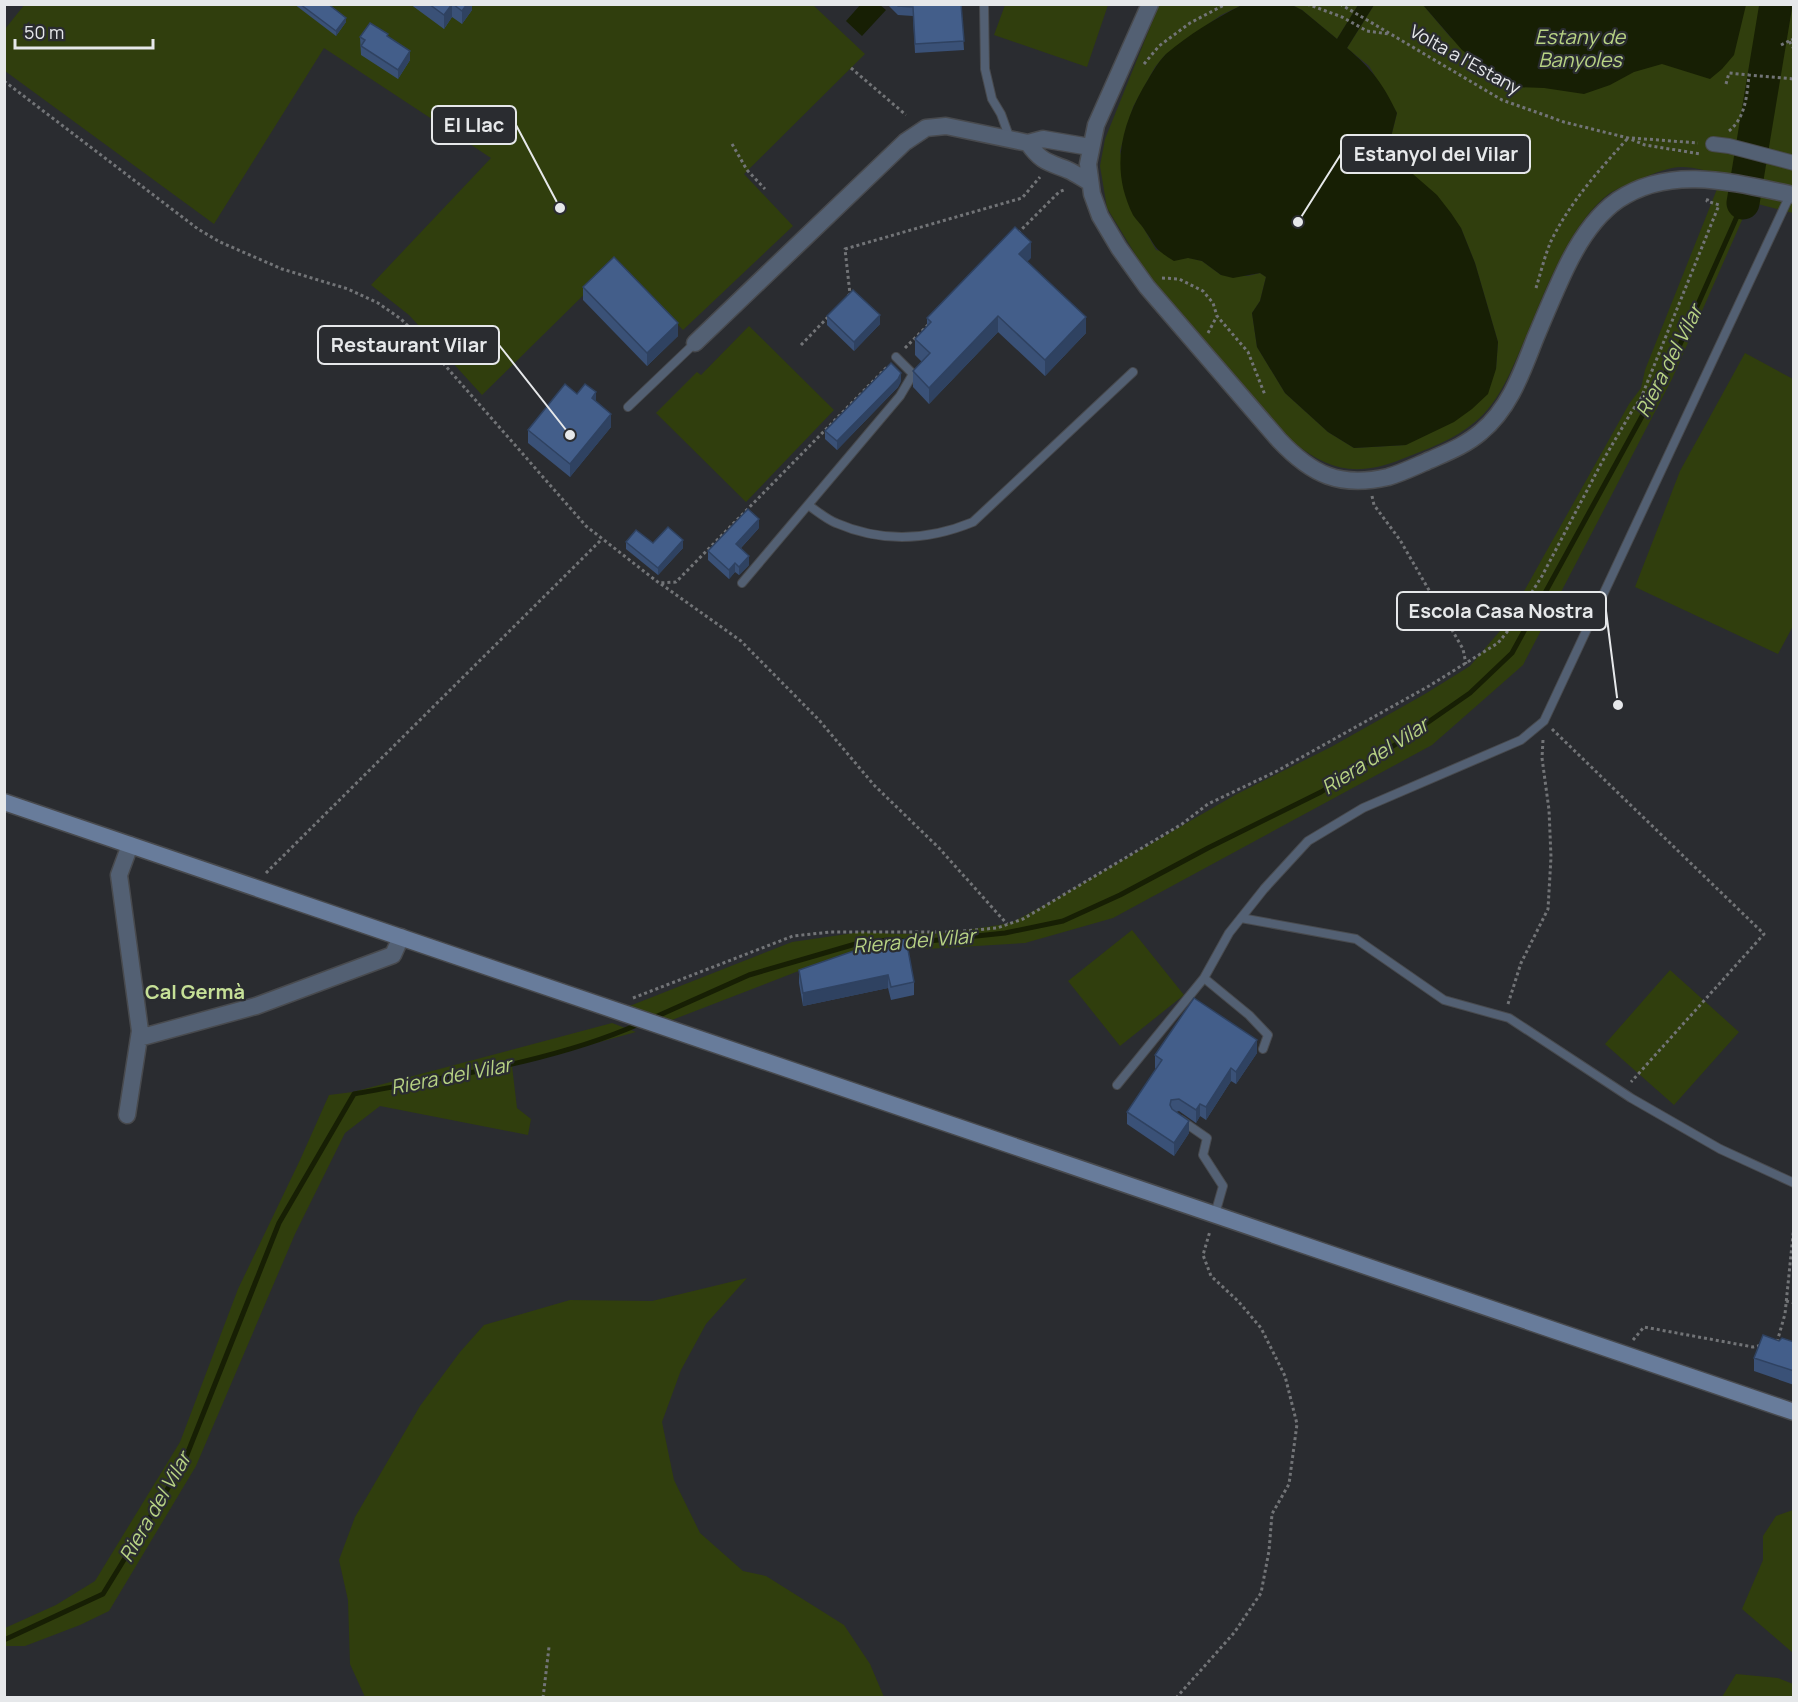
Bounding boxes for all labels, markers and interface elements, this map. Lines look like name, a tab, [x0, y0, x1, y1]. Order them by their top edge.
scale bar	[15, 12, 153, 50]
street label: Volta a l'Estany	[1406, 19, 1526, 100]
text: 50 m	[24, 20, 64, 44]
water label: Estany de Banyoles	[1535, 23, 1627, 73]
callout: El Llac	[432, 106, 516, 144]
text: El Llac	[444, 111, 504, 138]
callout: Estanyol del Vilar	[1341, 135, 1530, 173]
text: Estanyol del Vilar	[1354, 140, 1518, 167]
water label: Riera del Vilar	[1629, 298, 1710, 421]
callout: Restaurant Vilar	[318, 326, 499, 364]
text: Restaurant Vilar	[331, 331, 487, 358]
callout: Escola Casa Nostra	[1397, 592, 1606, 630]
text: Escola Casa Nostra	[1408, 597, 1594, 624]
water label: Riera del Vilar	[1316, 709, 1436, 800]
water label: Riera del Vilar	[852, 921, 979, 959]
district label: Cal Germà	[145, 978, 245, 1005]
water label: Riera del Vilar	[388, 1050, 516, 1100]
water label: Riera del Vilar	[112, 1445, 198, 1567]

